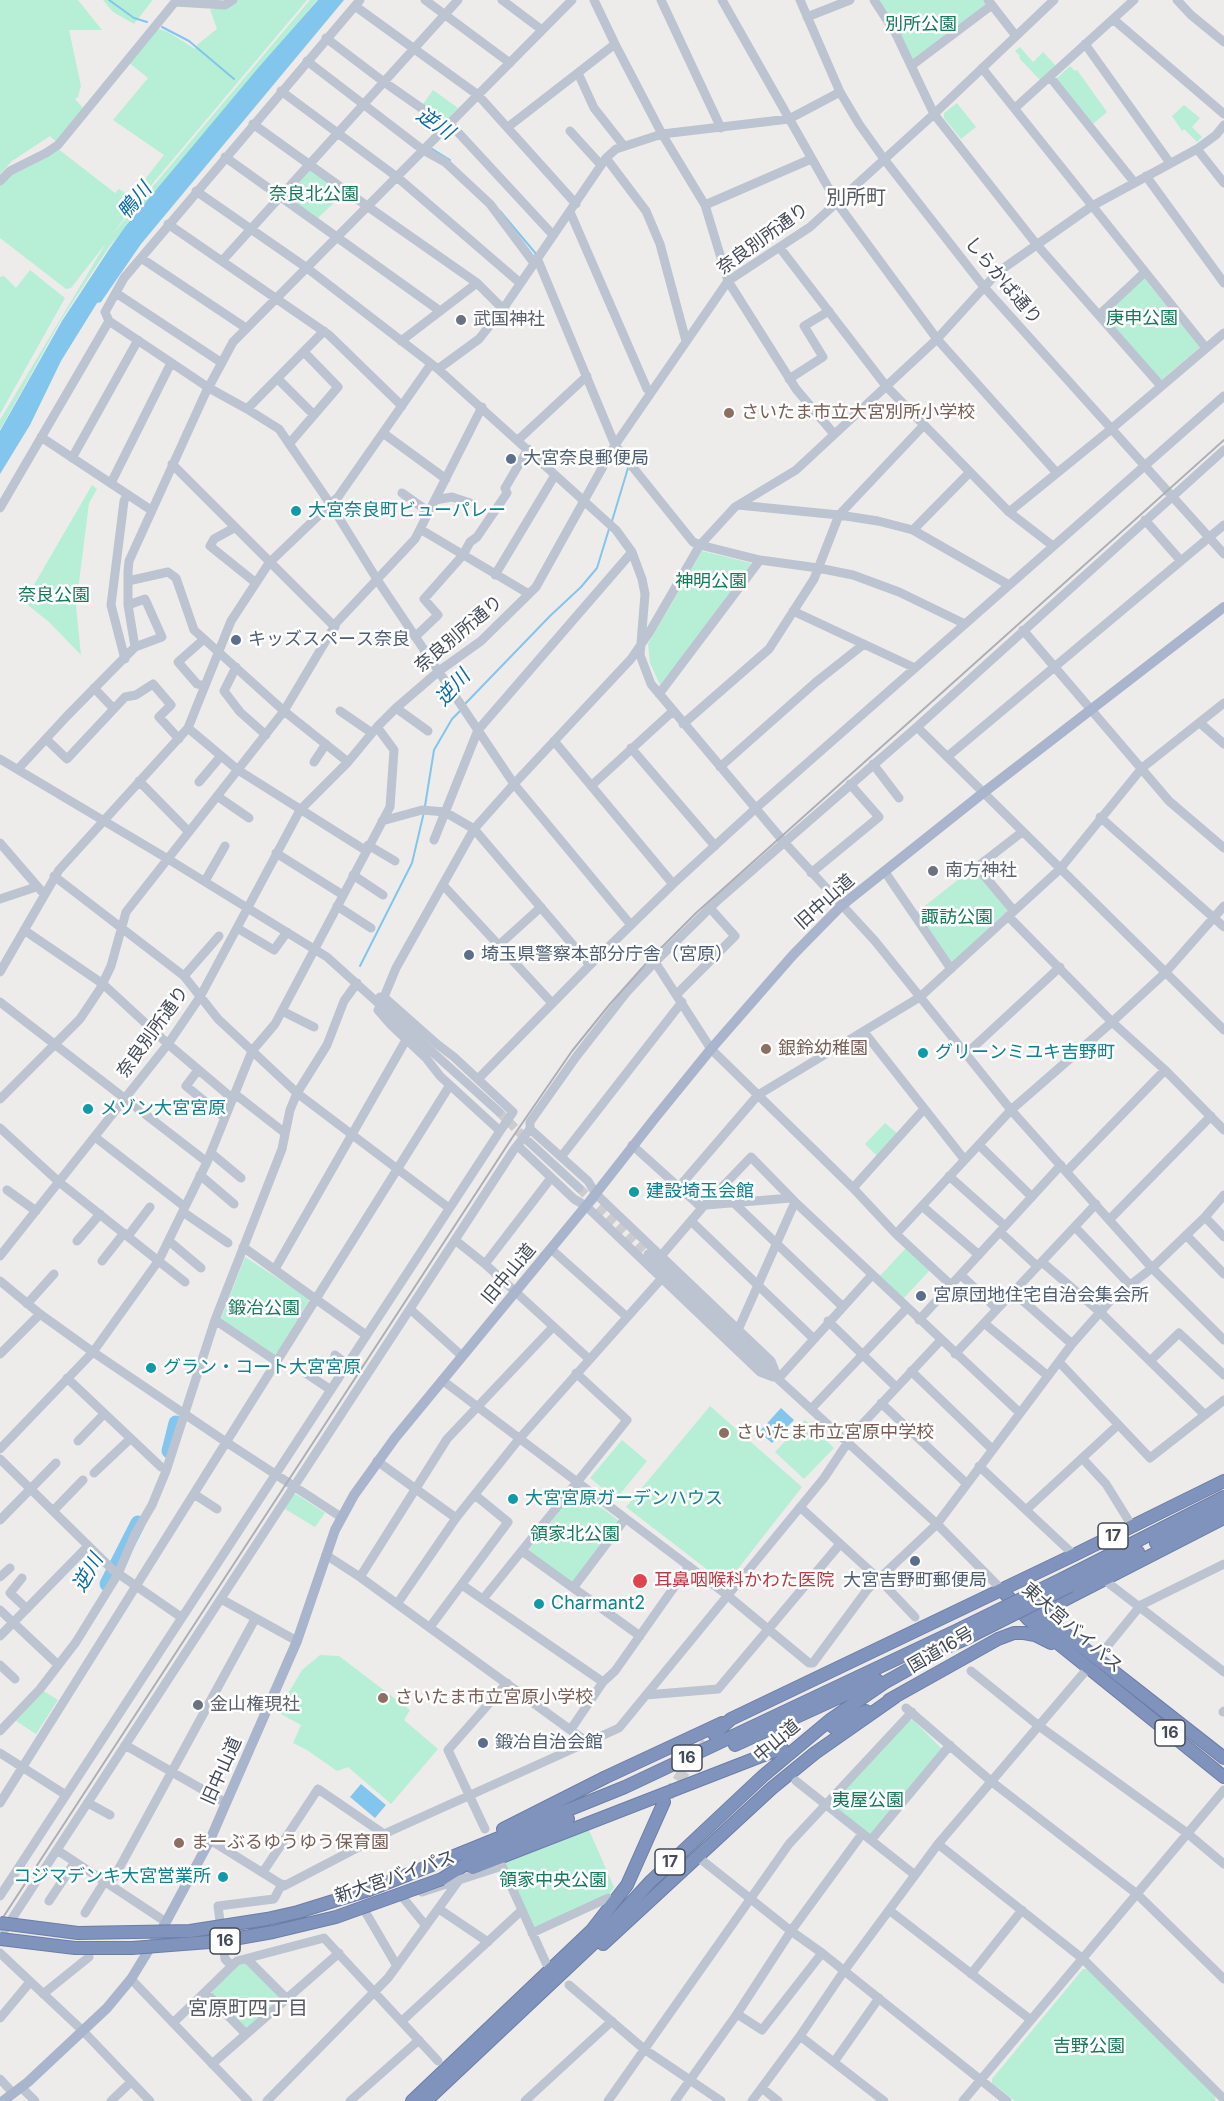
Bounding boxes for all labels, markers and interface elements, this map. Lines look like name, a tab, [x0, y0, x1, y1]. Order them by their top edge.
park label: 別所公園	[885, 14, 957, 36]
water label: 逆川	[412, 103, 458, 145]
water label: 鴨川	[113, 178, 157, 224]
park label: 奈良北公園	[269, 184, 359, 206]
district label: 別所町	[826, 186, 886, 210]
street label: 奈良別所通り	[713, 199, 813, 279]
street label: しらかば通り	[960, 233, 1046, 329]
park label: 庚申公園	[1106, 308, 1178, 330]
place label: 武国神社	[473, 309, 545, 331]
marker: 武国神社	[454, 313, 468, 327]
place label: さいたま市立大宮別所小学校	[741, 402, 975, 424]
marker: さいたま市立大宮別所小学校	[722, 406, 736, 420]
place label: 大宮奈良郵便局	[523, 448, 649, 470]
marker: 大宮奈良郵便局	[504, 452, 518, 466]
place label: 大宮奈良町ビューパレー	[308, 500, 506, 522]
marker: 大宮奈良町ビューパレー	[289, 504, 303, 518]
park label: 神明公園	[675, 571, 747, 593]
park label: 奈良公園	[18, 585, 90, 607]
street label: 奈良別所通り	[411, 591, 507, 677]
place label: キッズスペース奈良	[248, 629, 410, 651]
marker: キッズスペース奈良	[229, 633, 243, 647]
water label: 逆川	[431, 665, 475, 711]
place label: 南方神社	[945, 860, 1017, 882]
marker: 南方神社	[926, 864, 940, 878]
street label: 旧中山道	[791, 870, 859, 934]
park label: 諏訪公園	[921, 907, 993, 929]
place label: 埼玉県警察本部分庁舎（宮原）	[481, 944, 733, 966]
marker: 埼玉県警察本部分庁舎（宮原）	[462, 948, 476, 962]
street label: 奈良別所通り	[113, 982, 193, 1082]
place label: 銀鈴幼稚園	[778, 1038, 868, 1060]
marker: 銀鈴幼稚園	[759, 1042, 773, 1056]
place label: グリーンミユキ吉野町	[935, 1042, 1115, 1064]
marker: グリーンミユキ吉野町	[916, 1046, 930, 1060]
place label: メゾン大宮宮原	[100, 1098, 226, 1120]
marker: メゾン大宮宮原	[81, 1102, 95, 1116]
place label: 建設埼玉会館	[646, 1181, 754, 1203]
marker: 建設埼玉会館	[627, 1185, 641, 1199]
street label: 旧中山道	[478, 1239, 540, 1309]
place label: 宮原団地住宅自治会集会所	[933, 1285, 1149, 1307]
marker: 宮原団地住宅自治会集会所	[914, 1289, 928, 1303]
park label: 鍛冶公園	[228, 1298, 300, 1320]
place label: グラン・コート大宮宮原	[163, 1357, 361, 1379]
marker: グラン・コート大宮宮原	[144, 1361, 158, 1375]
place label: さいたま市立宮原中学校	[736, 1422, 934, 1444]
marker: さいたま市立宮原中学校	[717, 1426, 731, 1440]
place label: 大宮宮原ガーデンハウス	[525, 1488, 723, 1510]
marker: 大宮宮原ガーデンハウス	[506, 1492, 520, 1506]
road number: 17	[1098, 1523, 1128, 1549]
park label: 領家北公園	[530, 1524, 620, 1546]
water label: 逆川	[68, 1550, 108, 1596]
marker: 大宮吉野町郵便局	[908, 1554, 922, 1568]
place label: 耳鼻咽喉科かわた医院	[654, 1570, 834, 1592]
place label: 大宮吉野町郵便局	[843, 1570, 987, 1592]
marker: 耳鼻咽喉科かわた医院	[631, 1572, 649, 1590]
street label: 東大宮バイパス	[1017, 1579, 1127, 1677]
place label: Charmant2	[551, 1593, 645, 1615]
marker: Charmant2	[532, 1597, 546, 1611]
street label: 国道16号	[904, 1623, 978, 1677]
place label: さいたま市立宮原小学校	[395, 1687, 593, 1709]
marker: さいたま市立宮原小学校	[376, 1691, 390, 1705]
place label: 金山権現社	[210, 1694, 300, 1716]
marker: 金山権現社	[191, 1698, 205, 1712]
street label: 中山道	[749, 1715, 805, 1767]
road number: 16	[1155, 1720, 1185, 1746]
place label: 鍛冶自治会館	[495, 1732, 603, 1754]
street label: 旧中山道	[197, 1734, 247, 1808]
marker: 鍛冶自治会館	[476, 1736, 490, 1750]
road number: 16	[672, 1745, 702, 1771]
park label: 夷屋公園	[832, 1790, 904, 1812]
place label: まーぶるゆうゆう保育園	[191, 1832, 389, 1854]
marker: まーぶるゆうゆう保育園	[172, 1836, 186, 1850]
street label: 新大宮バイパス	[332, 1846, 458, 1908]
road number: 17	[655, 1849, 685, 1875]
place label: コジマデンキ大宮営業所	[13, 1866, 211, 1888]
marker: コジマデンキ大宮営業所	[216, 1870, 230, 1884]
park label: 領家中央公園	[499, 1870, 607, 1892]
road number: 16	[210, 1928, 240, 1954]
district label: 宮原町四丁目	[188, 1997, 308, 2021]
park label: 吉野公園	[1053, 2036, 1125, 2058]

